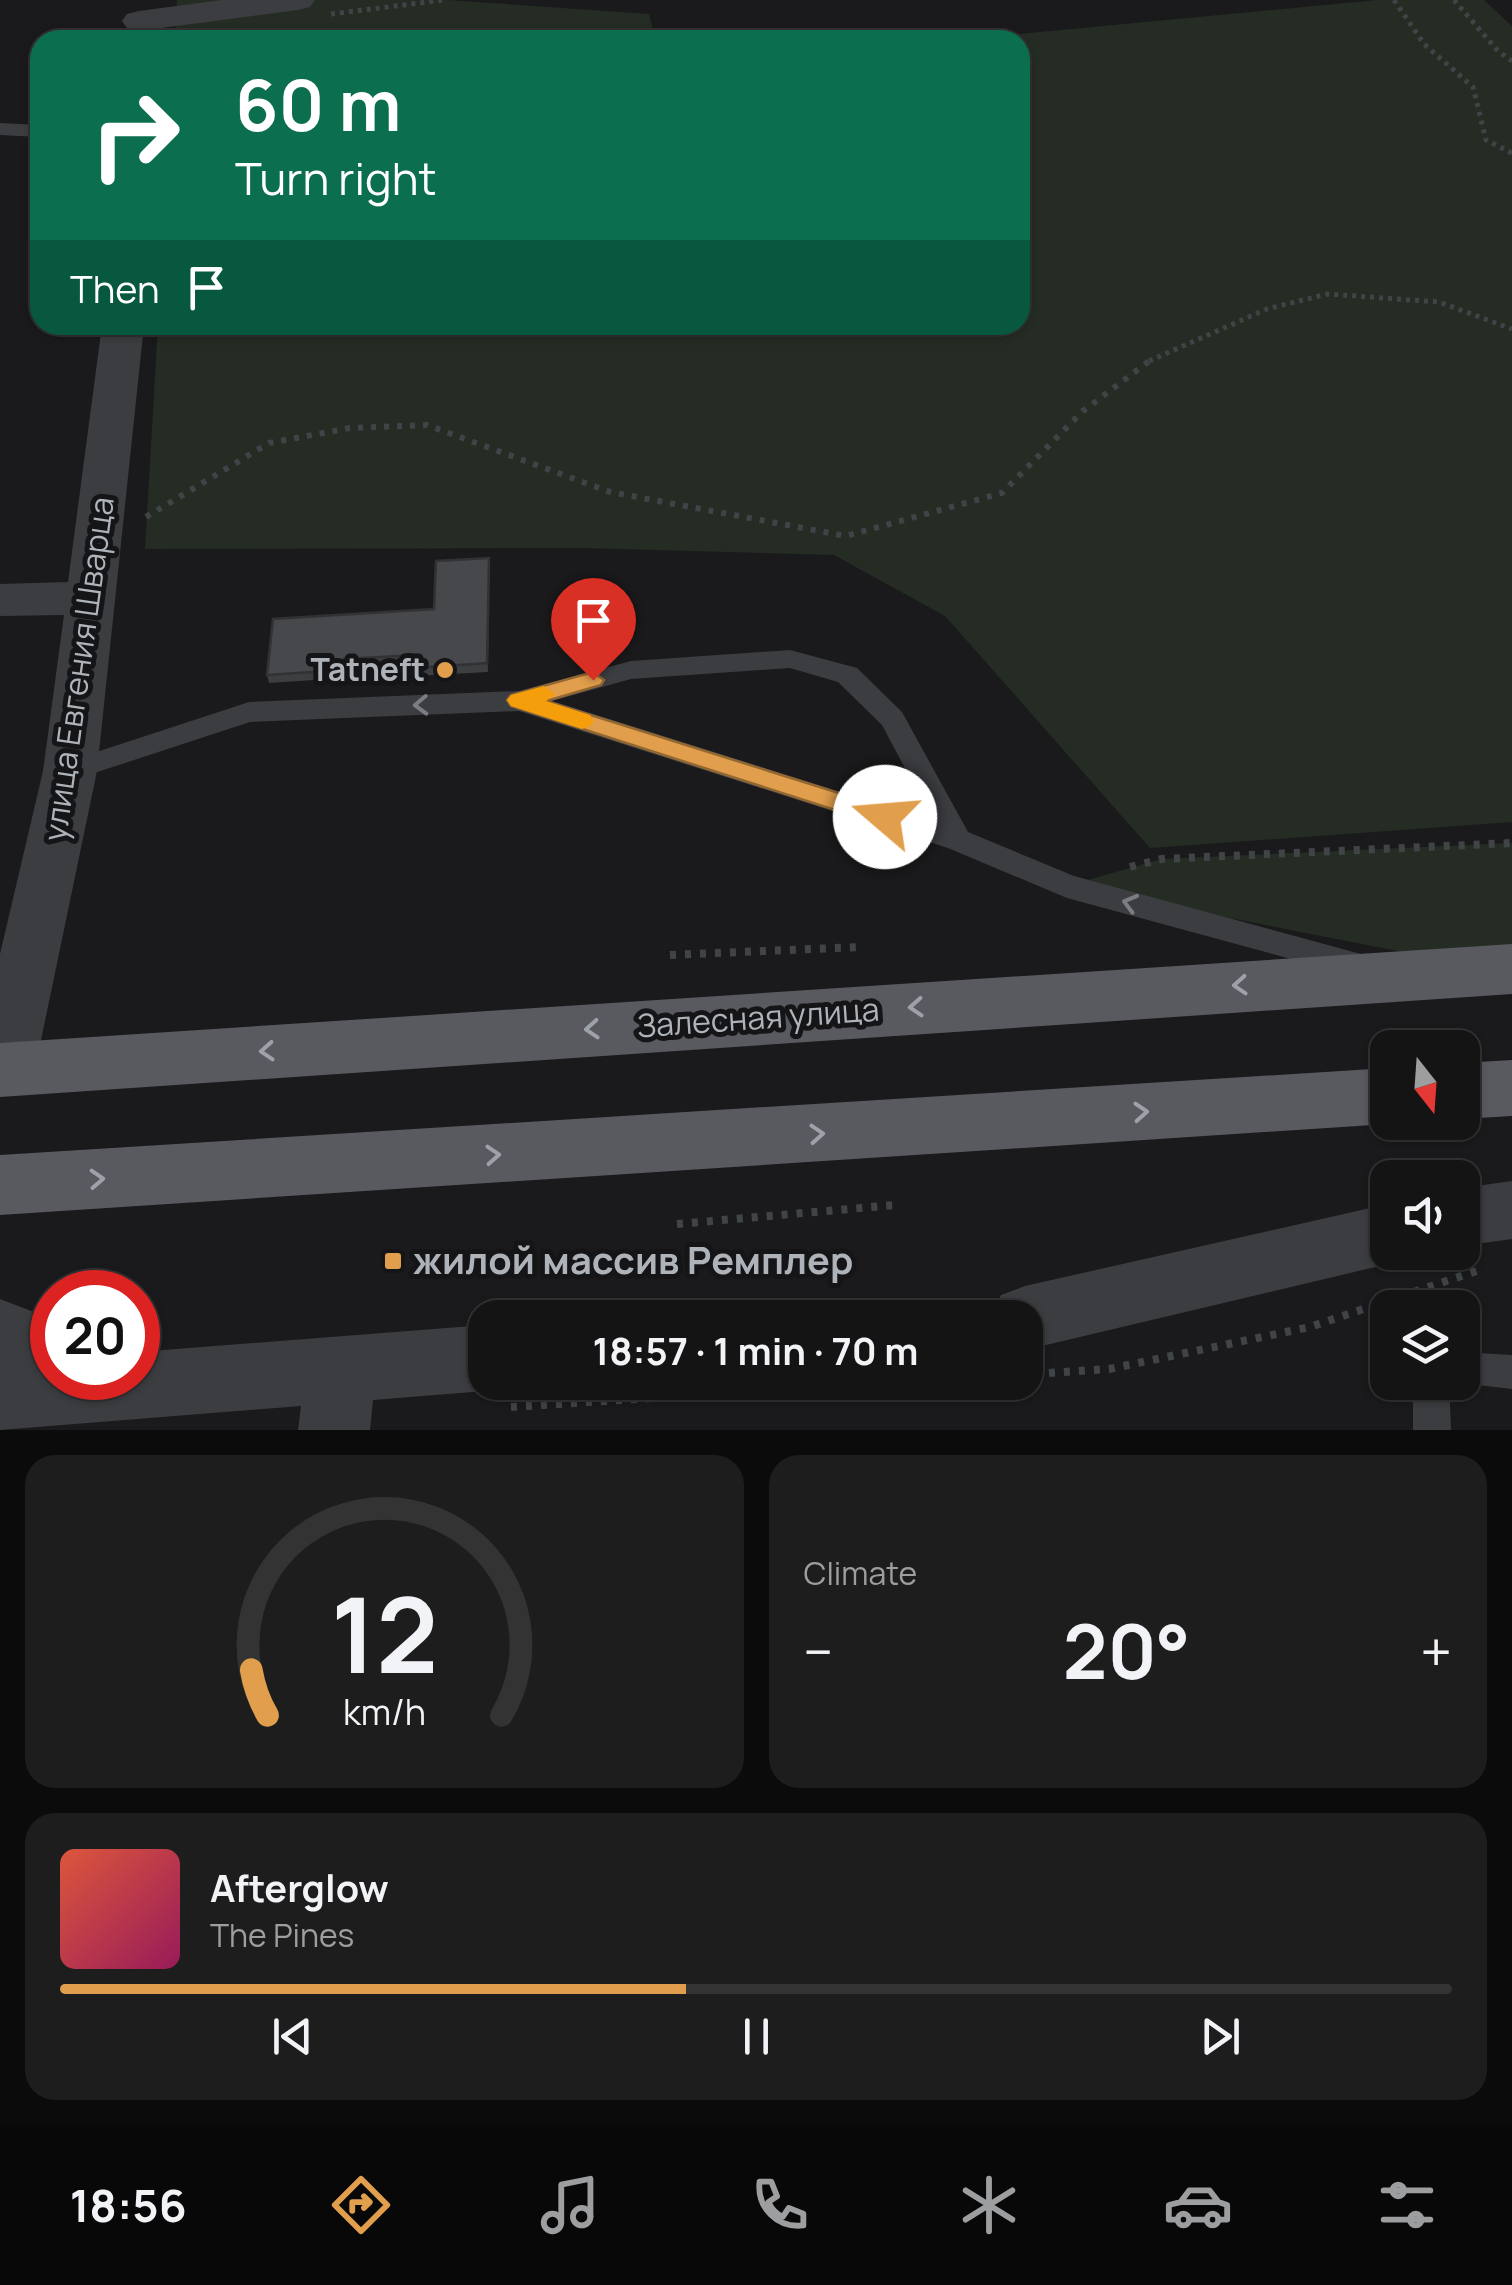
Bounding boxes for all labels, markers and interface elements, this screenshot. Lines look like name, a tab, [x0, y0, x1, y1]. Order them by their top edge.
text: 60 m	[235, 56, 402, 152]
icon: right	[70, 70, 200, 200]
text: Turn right	[235, 147, 436, 209]
icon: arrive	[179, 260, 234, 315]
text: Then	[70, 262, 159, 314]
street label: улица Евгения Шварца	[32, 494, 124, 844]
pin	[551, 578, 636, 681]
icon: arrive	[566, 593, 621, 648]
place label: Tatneft	[311, 647, 425, 691]
marker: Tatneft	[434, 659, 456, 681]
one-way arrow	[413, 694, 429, 715]
position arrow	[833, 765, 937, 869]
one-way arrow	[1122, 894, 1139, 915]
one-way arrow	[1232, 974, 1248, 995]
street label: Залесная улица	[635, 987, 881, 1047]
one-way arrow	[907, 996, 923, 1017]
one-way arrow	[583, 1018, 599, 1039]
north arrow	[1370, 1030, 1480, 1140]
map controls	[1370, 1030, 1480, 1400]
one-way arrow	[259, 1040, 275, 1062]
one-way arrow	[1134, 1102, 1150, 1123]
one-way arrow	[809, 1123, 825, 1145]
one-way arrow	[485, 1145, 501, 1166]
button: sound	[1370, 1160, 1480, 1270]
one-way arrow	[90, 1169, 106, 1190]
place label: жилой массив Ремплер	[413, 1233, 853, 1285]
marker: жилой массив Ремплер	[382, 1250, 404, 1272]
speed limit sign: 20	[30, 1270, 160, 1400]
button: layers	[1370, 1290, 1480, 1400]
text: 18:57 · 1 min · 70 m	[592, 1324, 919, 1376]
text: Climate	[804, 1551, 917, 1595]
text: 12	[331, 1562, 438, 1704]
text: 20°	[1063, 1599, 1191, 1702]
text: −	[804, 1613, 833, 1689]
text: +	[1420, 1613, 1452, 1689]
text: km/h	[343, 1687, 426, 1736]
text: Afterglow	[210, 1861, 389, 1913]
text: The Pines	[210, 1913, 354, 1957]
icon: previous	[265, 2009, 320, 2064]
icon: pause	[729, 2009, 784, 2064]
icon: next	[1193, 2009, 1248, 2064]
icon: directions	[326, 2170, 396, 2240]
icon: music	[535, 2170, 605, 2240]
icon: phone	[745, 2170, 815, 2240]
icon: climate	[954, 2170, 1024, 2240]
icon: car	[1163, 2170, 1233, 2240]
icon: filters	[1372, 2170, 1442, 2240]
text: 18:56	[70, 2174, 187, 2236]

